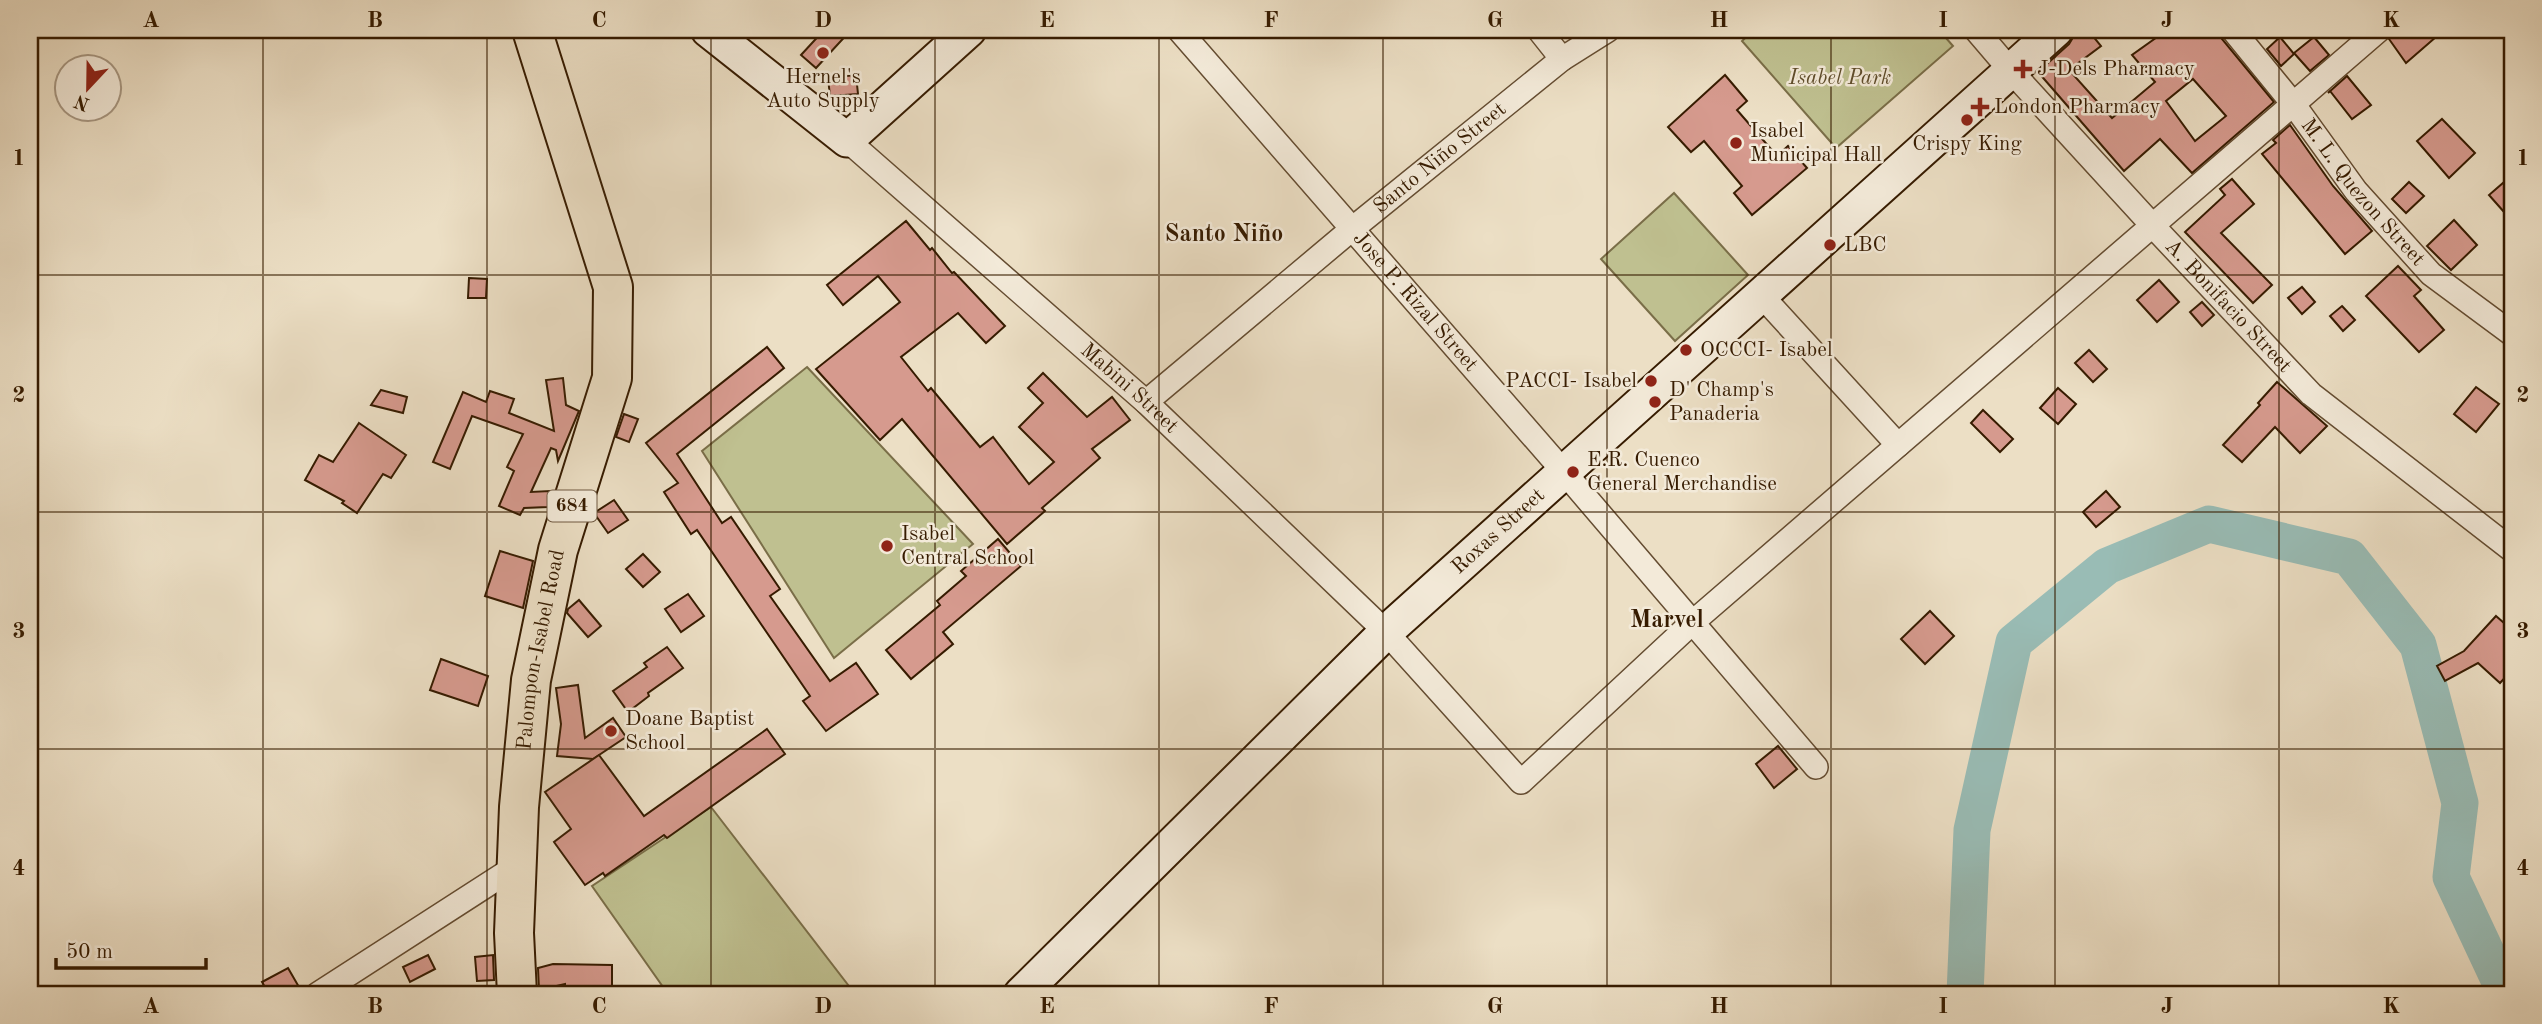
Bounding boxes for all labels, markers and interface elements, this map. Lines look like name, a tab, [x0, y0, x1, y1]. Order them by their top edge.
text: A	[142, 9, 160, 32]
text: B	[367, 9, 383, 32]
text: C	[591, 9, 607, 32]
text: D	[814, 9, 832, 32]
text: E	[1039, 9, 1055, 32]
text: F	[1263, 9, 1279, 32]
text: G	[1487, 9, 1503, 32]
text: H	[1710, 9, 1728, 32]
text: I	[1938, 9, 1948, 32]
text: J	[2161, 9, 2173, 32]
text: K	[2382, 9, 2400, 32]
marker: Hernel's Auto Supply	[815, 45, 831, 61]
north arrow	[52, 52, 122, 122]
place label: J-Dels Pharmacy	[2037, 59, 2195, 80]
marker: J-Dels Pharmacy	[2015, 61, 2031, 77]
place label: Hernel's Auto Supply	[766, 67, 880, 112]
park label: Isabel Park	[1788, 68, 1891, 89]
text: N	[72, 90, 93, 113]
place label: London Pharmacy	[1994, 97, 2160, 118]
street label: Santo Niño Street	[1370, 98, 1510, 218]
marker: London Pharmacy	[1972, 99, 1988, 115]
marker: Crispy King	[1959, 112, 1975, 128]
street label: M. L. Quezon Street	[2297, 115, 2429, 270]
place label: Isabel Municipal Hall	[1750, 121, 1882, 166]
place label: Crispy King	[1912, 134, 2022, 155]
marker: Isabel Municipal Hall	[1728, 135, 1744, 151]
text: 1	[12, 147, 26, 170]
text: 1	[2516, 147, 2530, 170]
district label: Santo Niño	[1165, 223, 1283, 247]
street label: Jose P. Rizal Street	[1349, 227, 1482, 376]
place label: LBC	[1844, 235, 1887, 256]
street label: A. Bonifacio Street	[2161, 236, 2296, 377]
marker: LBC	[1822, 237, 1838, 253]
street label: Mabini Street	[1077, 339, 1182, 437]
place label: OCCCI- Isabel	[1700, 340, 1833, 361]
marker: OCCCI- Isabel	[1678, 342, 1694, 358]
place label: PACCI- Isabel	[1505, 371, 1637, 392]
marker: PACCI- Isabel	[1643, 373, 1659, 389]
place label: D' Champ's Panaderia	[1669, 380, 1774, 425]
text: 2	[12, 384, 26, 407]
text: 2	[2516, 384, 2530, 407]
marker: D' Champ's Panaderia	[1647, 394, 1663, 410]
place label: E.R. Cuenco General Merchandise	[1587, 450, 1777, 495]
marker: E.R. Cuenco General Merchandise	[1565, 464, 1581, 480]
street label: Roxas Street	[1448, 484, 1549, 578]
road number: 684	[548, 491, 596, 522]
place label: Isabel Central School	[901, 524, 1034, 569]
marker: Isabel Central School	[879, 538, 895, 554]
street label: Palompon-Isabel Road	[514, 548, 568, 751]
district label: Marvel	[1630, 609, 1704, 633]
text: 3	[12, 620, 26, 643]
text: 3	[2516, 620, 2530, 643]
place label: Doane Baptist School	[625, 709, 754, 754]
marker: Doane Baptist School	[603, 723, 619, 739]
text: 4	[12, 857, 26, 880]
text: 4	[2516, 857, 2530, 880]
scale bar	[56, 926, 206, 970]
text: 50 m	[66, 942, 113, 963]
text: A	[142, 995, 160, 1018]
text: B	[367, 995, 383, 1018]
text: C	[591, 995, 607, 1018]
text: D	[814, 995, 832, 1018]
text: E	[1039, 995, 1055, 1018]
text: F	[1263, 995, 1279, 1018]
text: G	[1487, 995, 1503, 1018]
text: H	[1710, 995, 1728, 1018]
text: I	[1938, 995, 1948, 1018]
text: J	[2161, 995, 2173, 1018]
text: K	[2382, 995, 2400, 1018]

